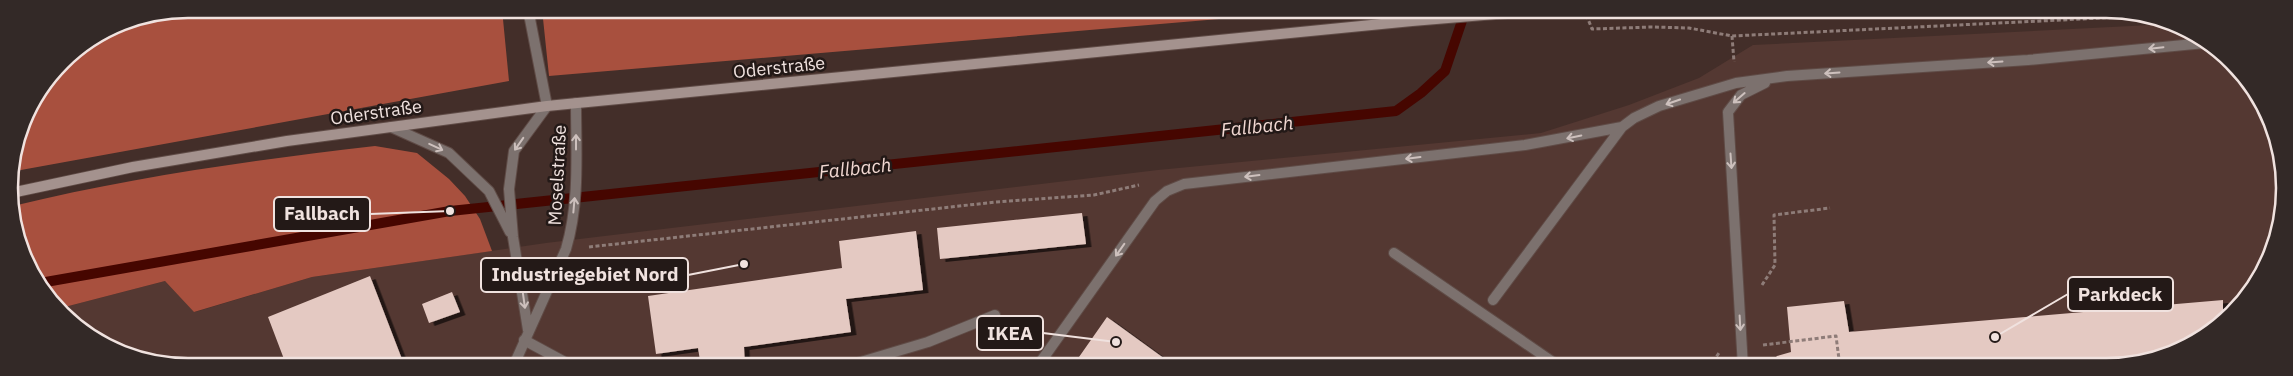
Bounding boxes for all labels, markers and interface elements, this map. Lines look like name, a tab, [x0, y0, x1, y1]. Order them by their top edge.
one-way arrow	[2149, 43, 2165, 53]
street label: Oderstraße	[732, 51, 826, 83]
one-way arrow	[1987, 58, 2003, 67]
one-way arrow	[1825, 69, 1841, 78]
one-way arrow	[1733, 92, 1746, 104]
street label: Oderstraße	[329, 94, 423, 130]
one-way arrow	[1665, 97, 1681, 107]
water label: Fallbach	[1220, 110, 1294, 142]
street label: Moselstraße	[543, 124, 571, 226]
one-way arrow	[1567, 133, 1583, 142]
one-way arrow	[571, 135, 581, 151]
one-way arrow	[514, 137, 524, 151]
one-way arrow	[428, 143, 443, 152]
water label: Fallbach	[818, 152, 892, 184]
one-way arrow	[1406, 153, 1422, 163]
one-way arrow	[1726, 153, 1736, 169]
one-way arrow	[1244, 171, 1260, 181]
callout: Fallbach	[274, 197, 370, 231]
one-way arrow	[569, 198, 579, 214]
text: Fallbach	[284, 201, 360, 225]
one-way arrow	[1115, 243, 1125, 257]
callout: Industriegebiet Nord	[481, 258, 688, 292]
text: Industriegebiet Nord	[492, 262, 679, 286]
callout: Parkdeck	[2068, 277, 2173, 311]
text: Parkdeck	[2078, 282, 2162, 306]
one-way arrow	[519, 293, 529, 309]
one-way arrow	[1736, 315, 1745, 331]
callout: IKEA	[977, 316, 1043, 350]
text: IKEA	[987, 321, 1033, 345]

